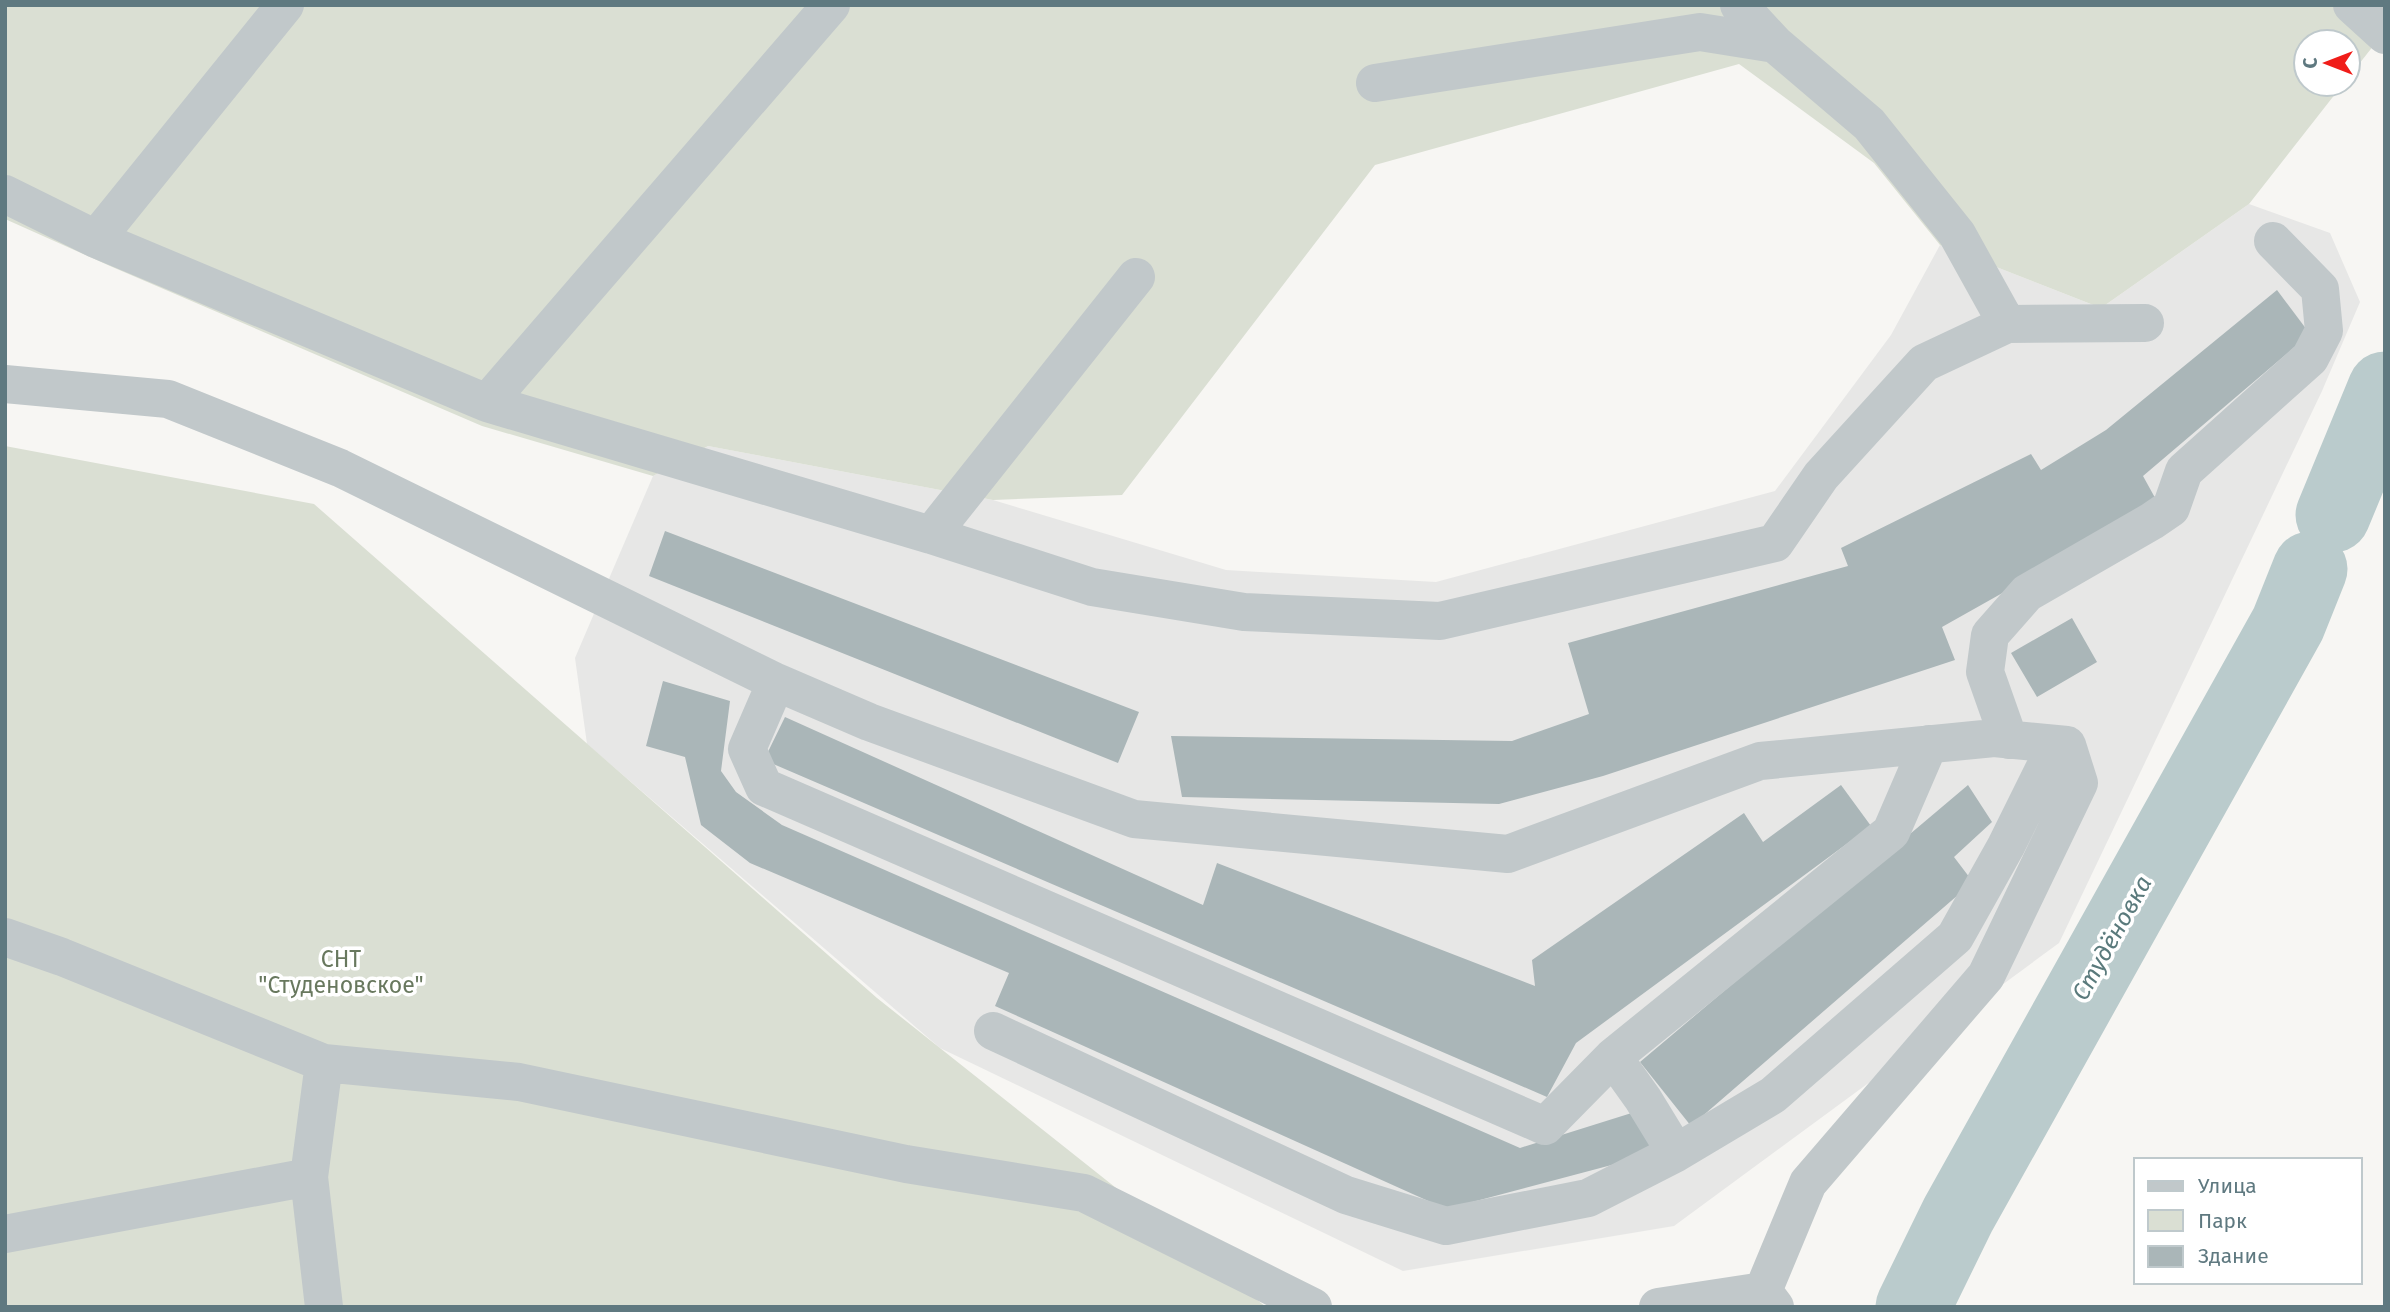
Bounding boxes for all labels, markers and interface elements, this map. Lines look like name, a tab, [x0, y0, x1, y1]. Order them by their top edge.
north arrow	[2292, 28, 2362, 98]
text: С	[2299, 57, 2322, 68]
water label: Студёновка	[2066, 871, 2158, 1005]
park label: СНТ "Студеновское"	[258, 945, 424, 999]
legend	[2134, 1158, 2362, 1284]
text: Улица	[2198, 1173, 2257, 1199]
text: Парк	[2198, 1208, 2247, 1234]
text: Здание	[2198, 1243, 2269, 1269]

